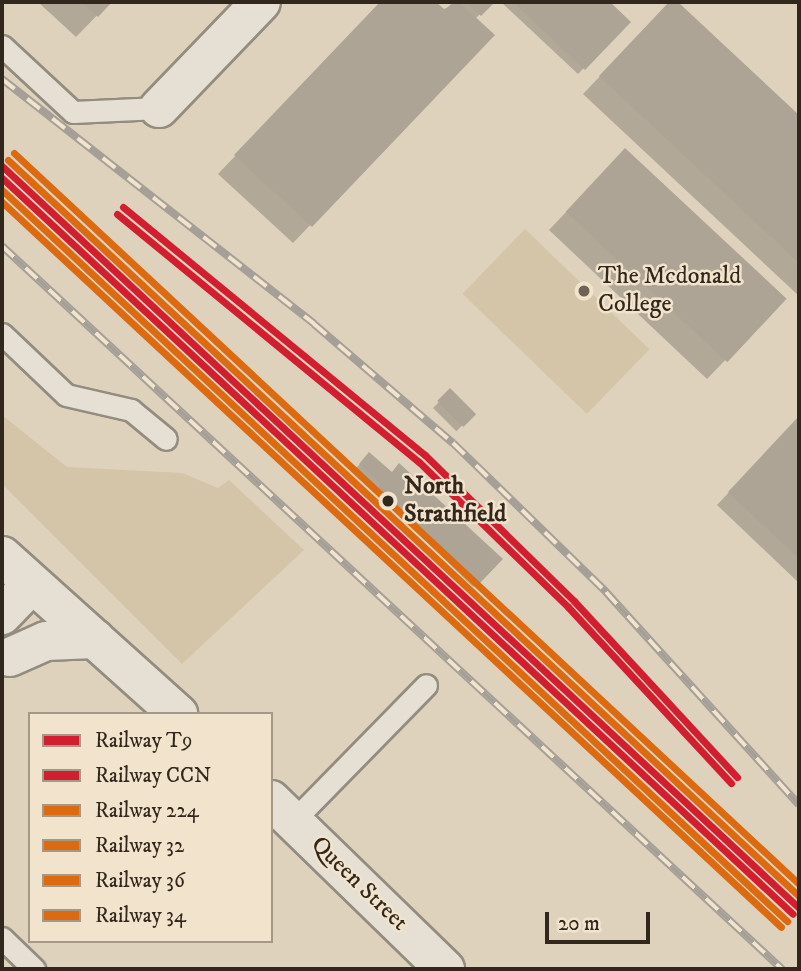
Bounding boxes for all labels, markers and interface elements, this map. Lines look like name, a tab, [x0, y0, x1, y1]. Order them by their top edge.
place label: The Mcdonald College	[598, 263, 741, 319]
marker: The Mcdonald College	[576, 283, 592, 299]
place label: North Strathfield	[404, 473, 506, 529]
marker: North Strathfield	[378, 491, 398, 511]
legend	[28, 712, 273, 943]
text: Railway T9	[95, 728, 193, 754]
text: Railway CCN	[95, 763, 211, 789]
text: Railway 224	[95, 798, 199, 824]
street label: Queen Street	[305, 831, 413, 937]
text: Railway 32	[95, 833, 184, 859]
text: Railway 36	[95, 868, 185, 894]
scale bar	[549, 898, 654, 942]
text: Railway 34	[95, 903, 186, 929]
text: 20 m	[558, 911, 600, 937]

